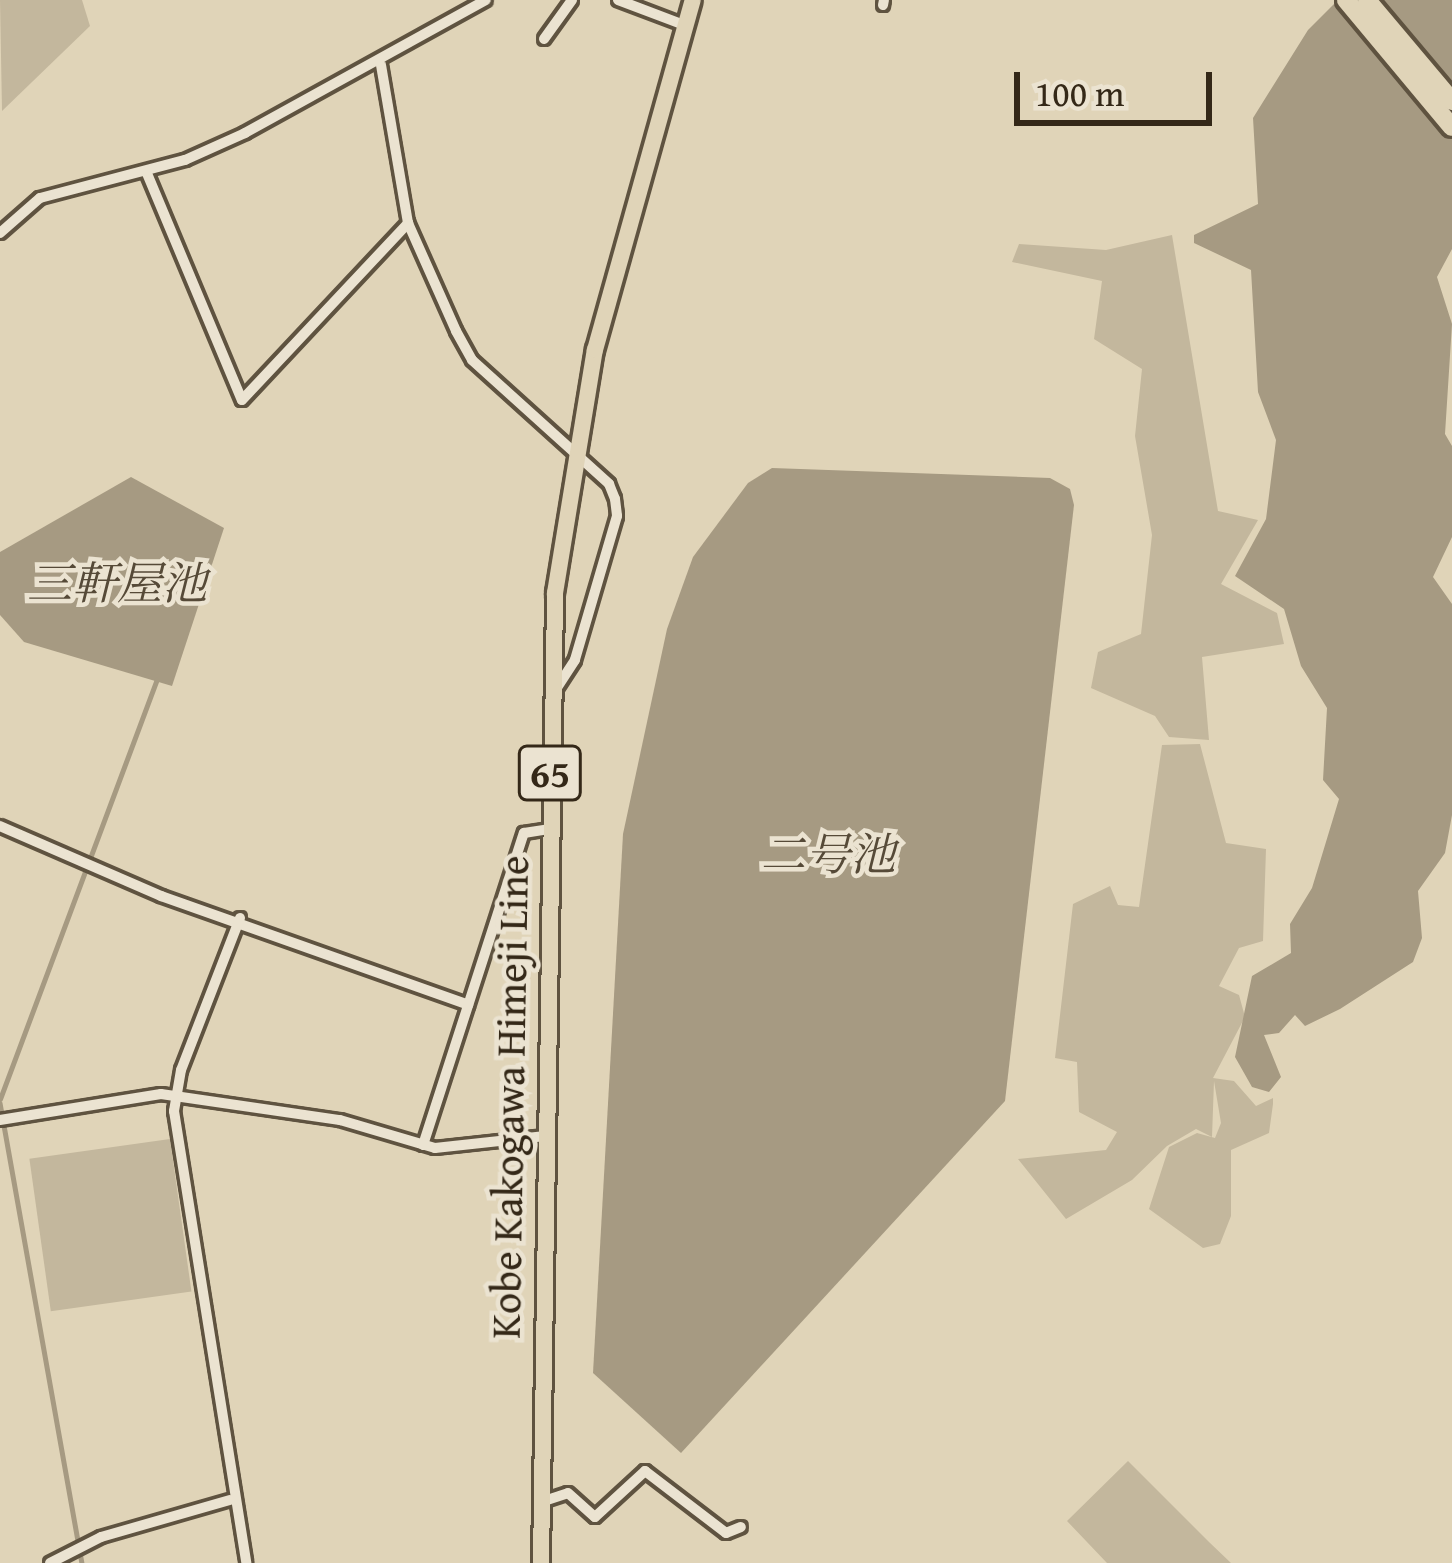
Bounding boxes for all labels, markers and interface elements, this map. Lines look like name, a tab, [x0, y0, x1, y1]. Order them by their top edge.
scale bar	[1020, 48, 1218, 122]
text: 100 m	[1035, 66, 1124, 119]
water label: 三軒屋池	[27, 556, 207, 610]
road number: 65	[517, 740, 583, 806]
water label: 二号池	[761, 827, 895, 881]
street label: Kobe Kakogawa Himeji Line	[480, 855, 538, 1339]

